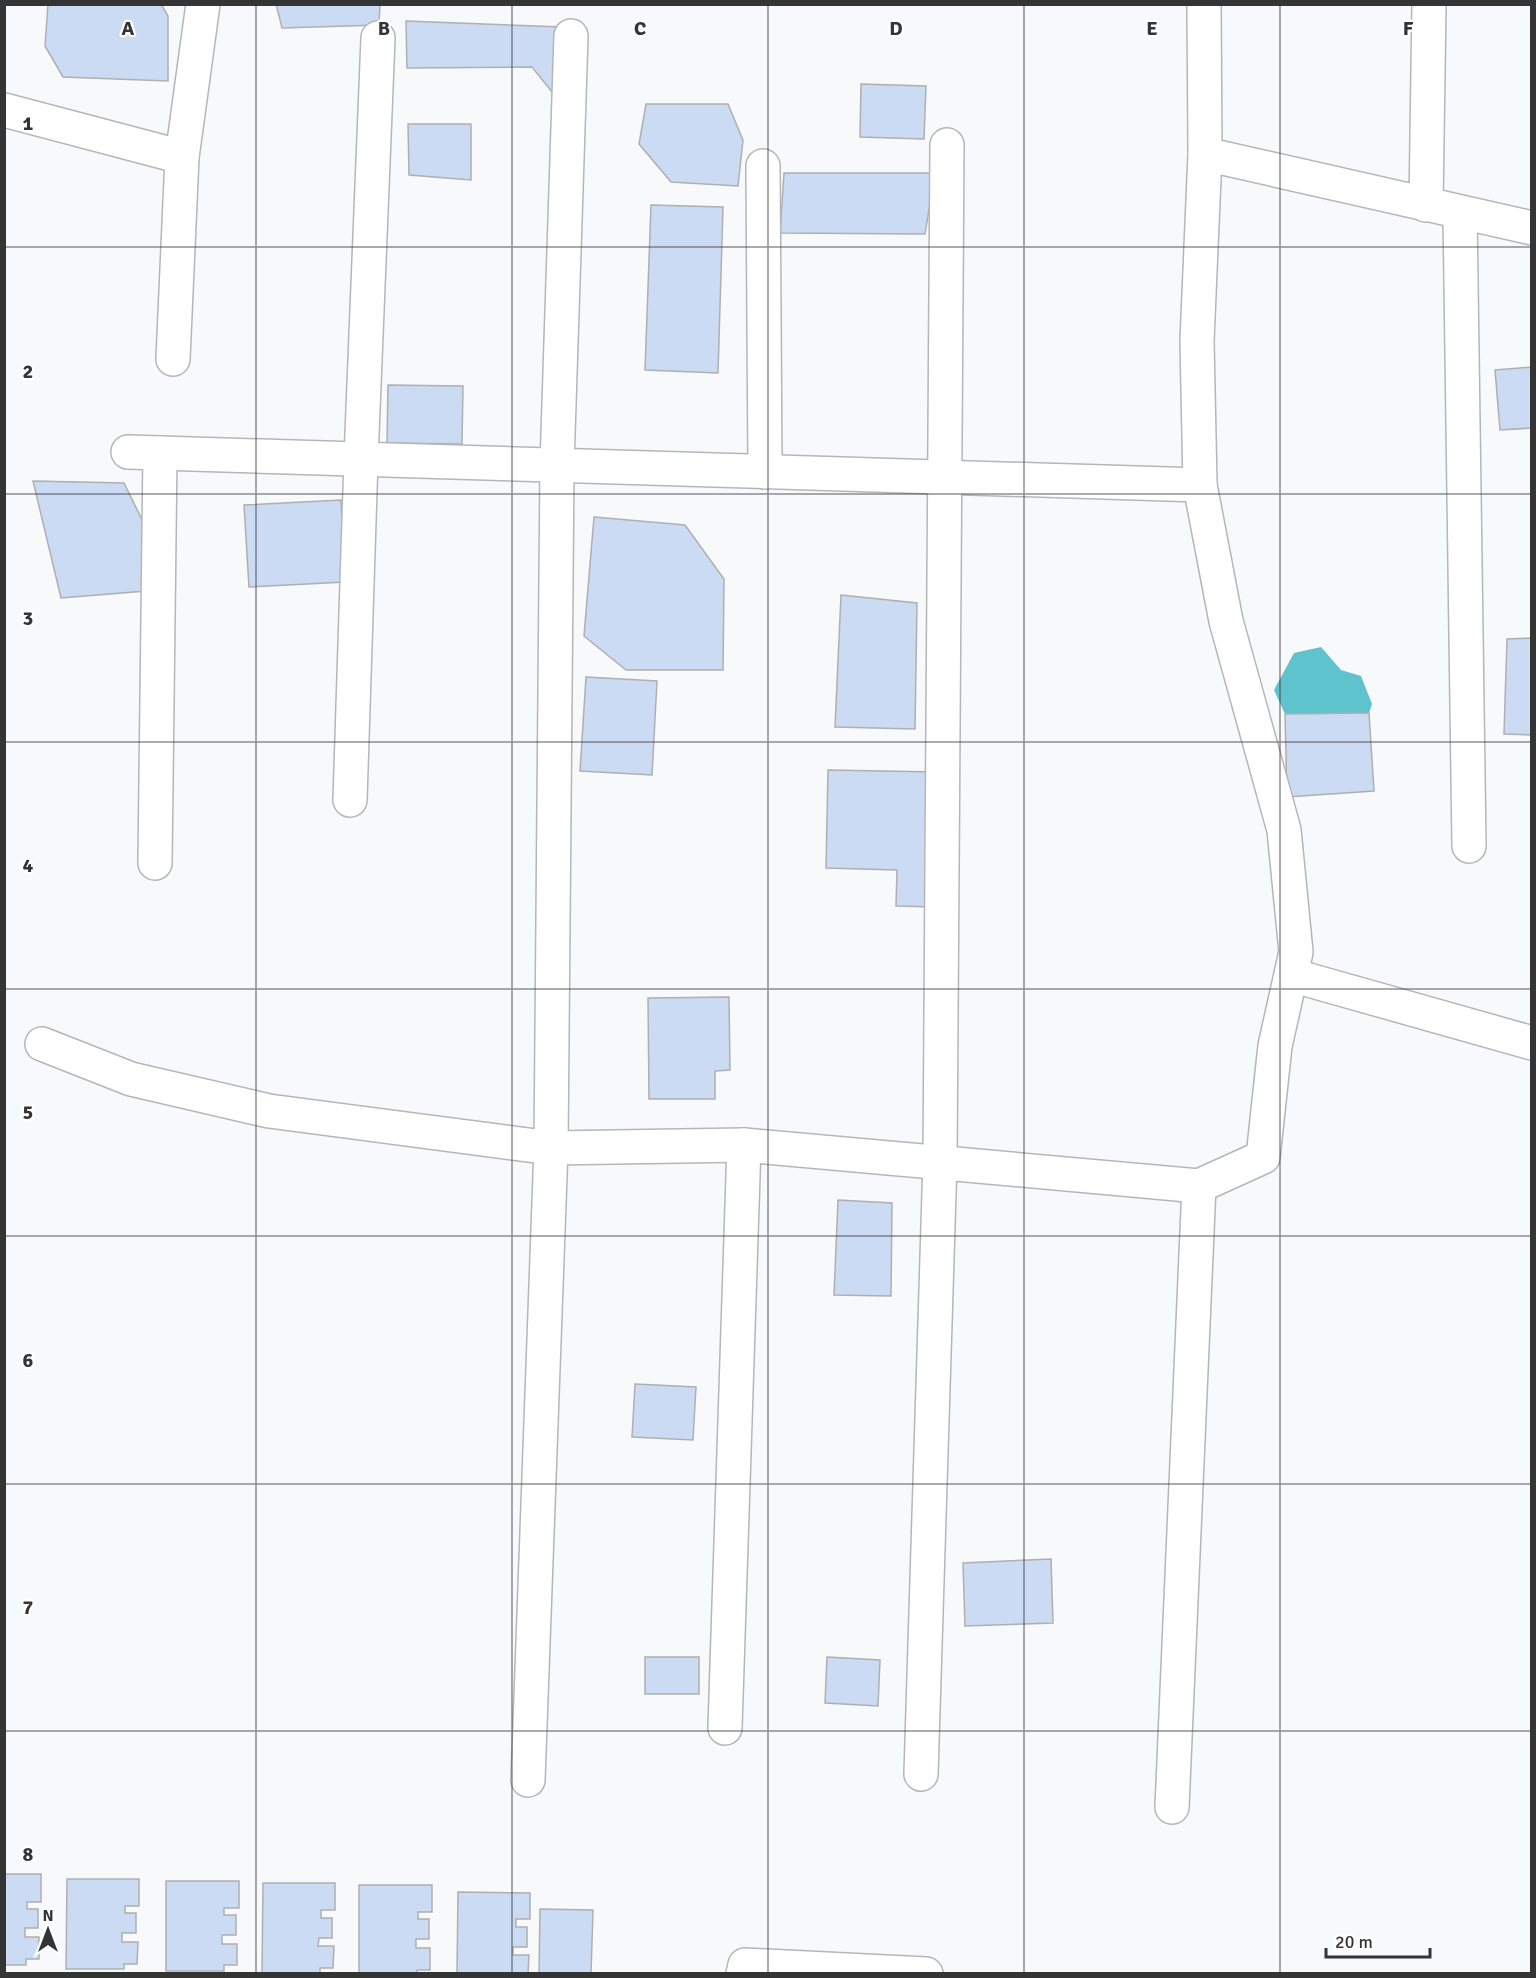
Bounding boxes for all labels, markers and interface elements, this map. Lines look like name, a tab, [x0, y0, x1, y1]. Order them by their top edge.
text: A	[122, 16, 135, 41]
text: B	[378, 16, 390, 41]
text: C	[634, 16, 646, 41]
text: D	[889, 16, 903, 41]
text: E	[1146, 16, 1158, 41]
text: F	[1403, 16, 1414, 41]
text: 1	[23, 111, 34, 136]
text: 2	[23, 359, 33, 384]
text: 3	[23, 606, 33, 631]
text: 4	[23, 853, 34, 878]
text: 5	[23, 1100, 33, 1125]
text: 6	[23, 1348, 34, 1373]
text: 7	[23, 1595, 34, 1620]
text: 8	[23, 1842, 34, 1867]
north arrow	[18, 1900, 78, 1960]
text: N	[42, 1906, 54, 1926]
scale bar	[1326, 1921, 1430, 1959]
text: 20 m	[1335, 1931, 1373, 1953]

